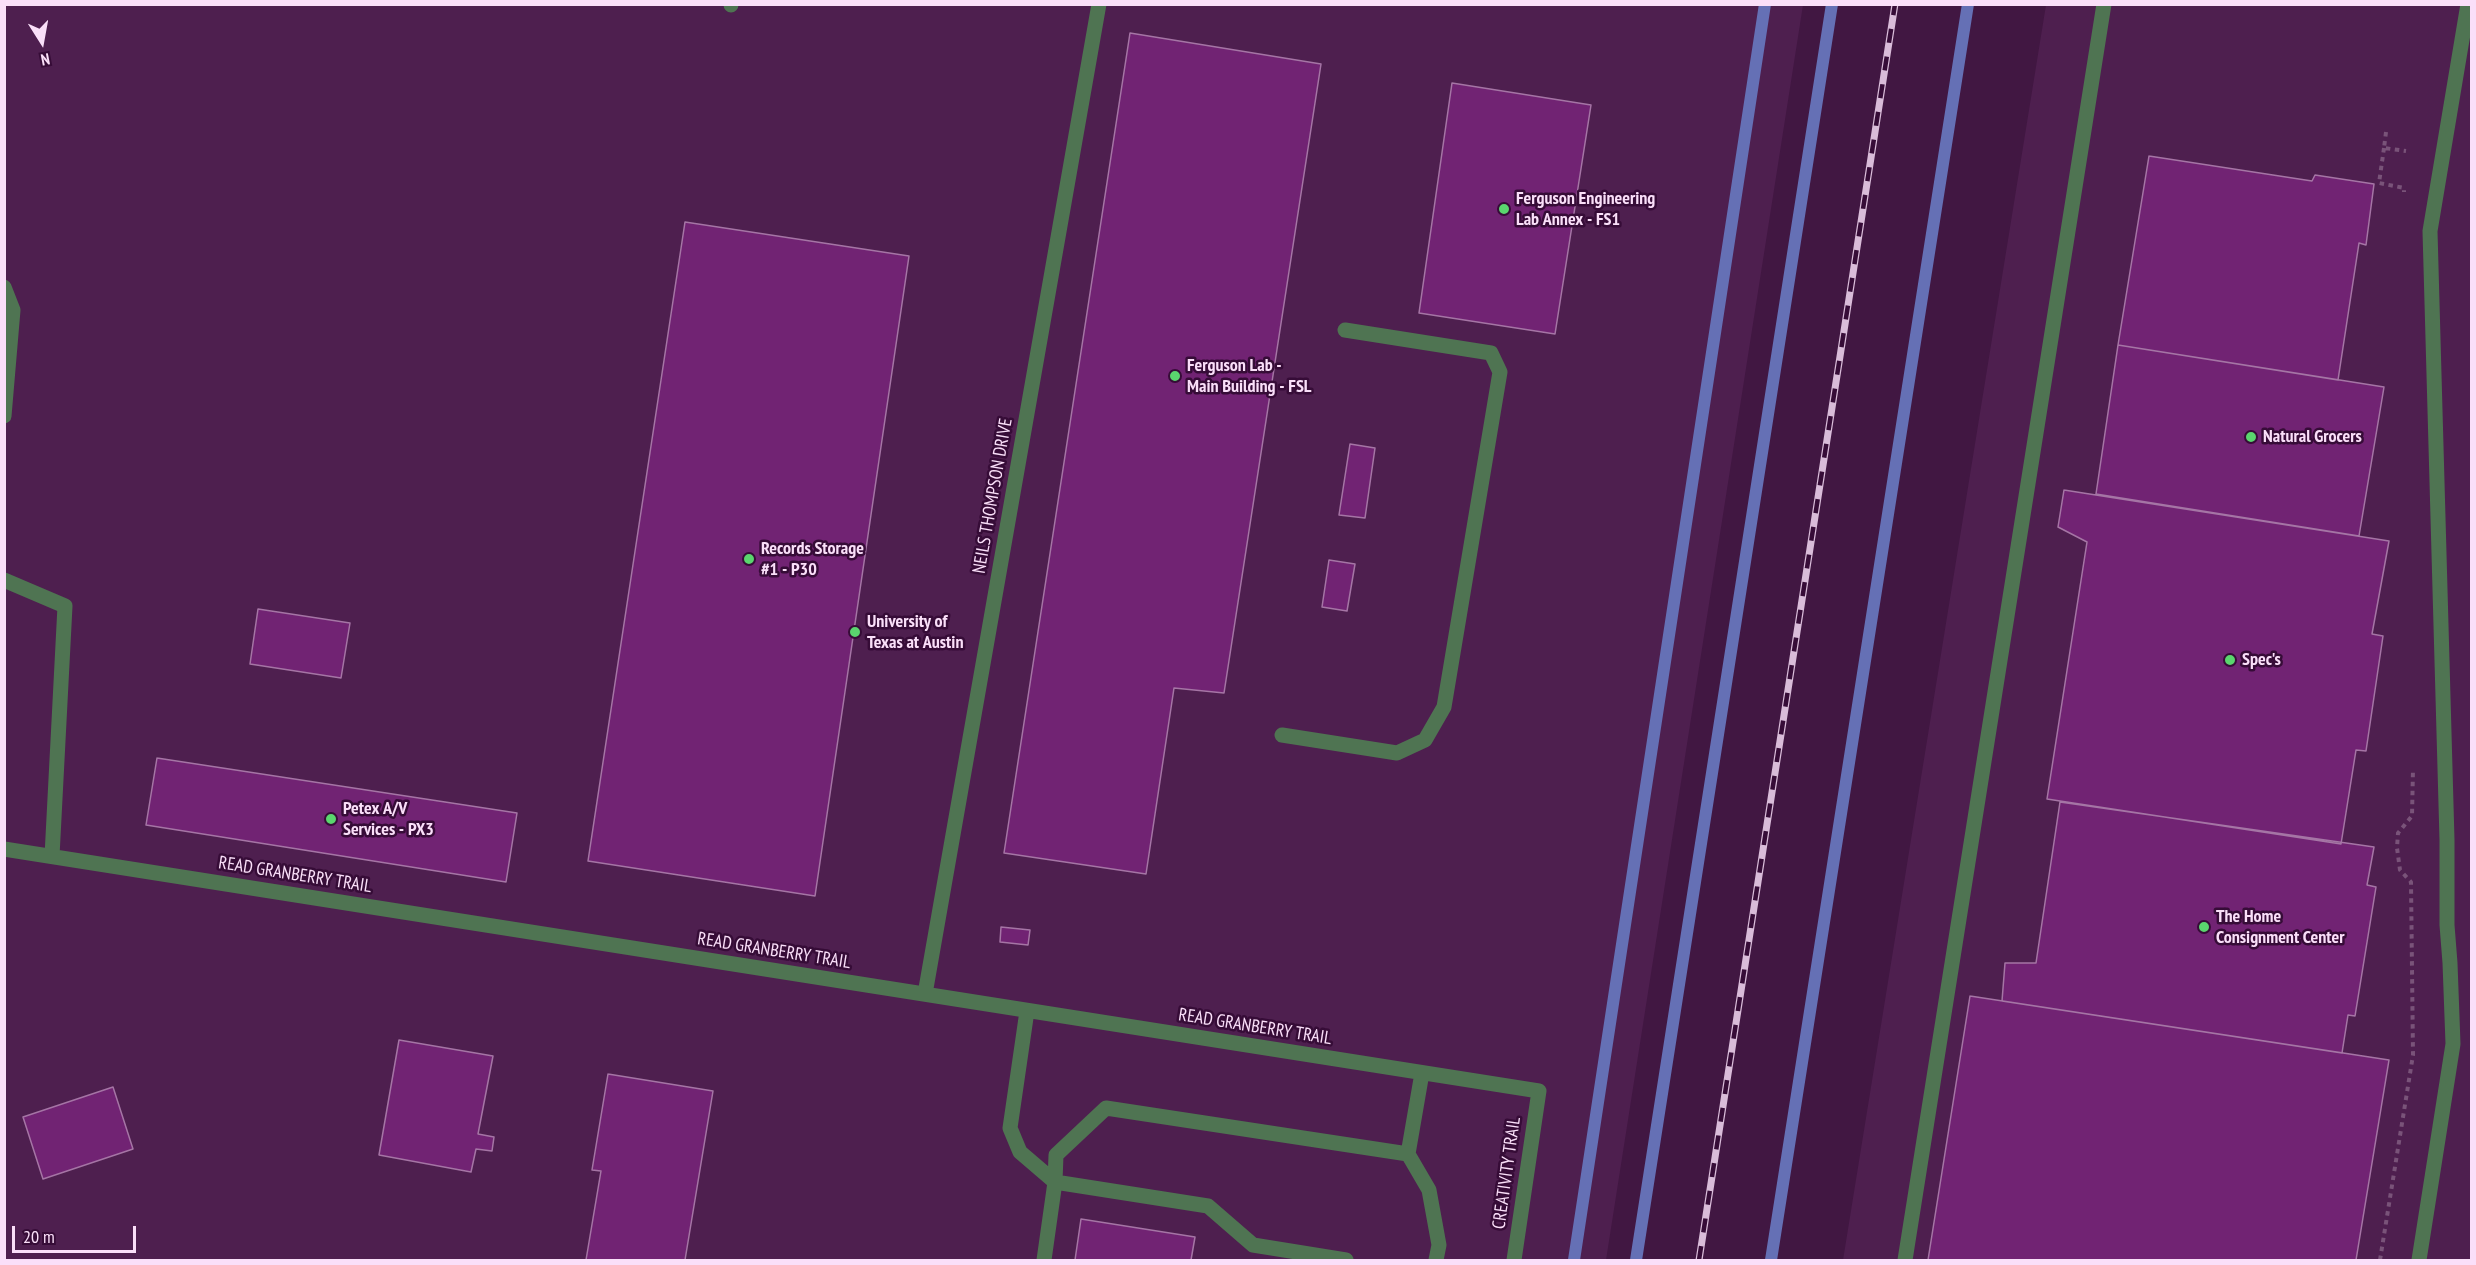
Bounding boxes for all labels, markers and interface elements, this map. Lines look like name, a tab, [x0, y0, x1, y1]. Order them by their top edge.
north arrow	[12, 12, 72, 72]
text: N	[39, 49, 52, 70]
place label: Ferguson Engineering Lab Annex - FS1	[1516, 188, 1655, 230]
marker: Ferguson Engineering Lab Annex - FS1	[1497, 202, 1511, 216]
place label: Ferguson Lab - Main Building - FSL	[1187, 355, 1311, 398]
marker: Ferguson Lab - Main Building - FSL	[1168, 369, 1182, 383]
street label: NEILS THOMPSON DRIVE	[969, 417, 1017, 575]
place label: Natural Grocers	[2263, 426, 2362, 448]
marker: Natural Grocers	[2244, 430, 2258, 444]
place label: Records Storage #1 - P30	[761, 538, 864, 580]
marker: Records Storage #1 - P30	[742, 552, 756, 566]
place label: University of Texas at Austin	[867, 611, 963, 654]
marker: University of Texas at Austin	[848, 625, 862, 639]
place label: Spec's	[2242, 649, 2281, 671]
marker: Spec's	[2223, 653, 2237, 667]
place label: Petex A/V Services - PX3	[343, 798, 434, 840]
marker: Petex A/V Services - PX3	[324, 812, 338, 826]
street label: READ GRANBERRY TRAIL	[217, 852, 373, 898]
place label: The Home Consignment Center	[2216, 906, 2345, 948]
marker: The Home Consignment Center	[2197, 920, 2211, 934]
street label: READ GRANBERRY TRAIL	[696, 928, 852, 974]
street label: READ GRANBERRY TRAIL	[1177, 1004, 1333, 1050]
street label: CREATIVITY TRAIL	[1488, 1116, 1526, 1230]
scale bar	[15, 1214, 140, 1252]
text: 20 m	[23, 1225, 55, 1248]

